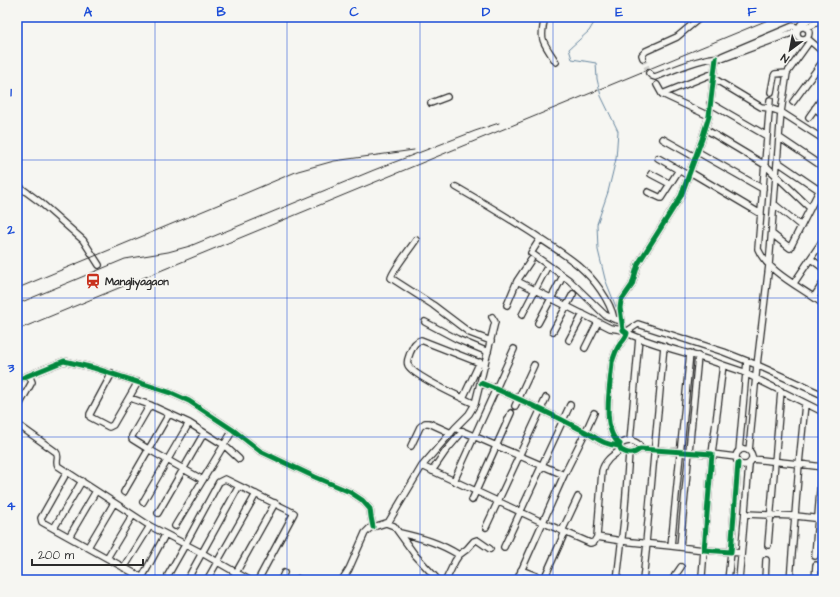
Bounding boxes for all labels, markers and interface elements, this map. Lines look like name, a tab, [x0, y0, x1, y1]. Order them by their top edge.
text: A	[84, 3, 93, 21]
text: B	[216, 3, 226, 21]
text: C	[349, 3, 359, 21]
text: D	[482, 3, 491, 21]
text: E	[615, 3, 623, 21]
text: F	[747, 3, 757, 21]
north arrow	[770, 30, 810, 70]
text: N	[778, 50, 792, 66]
text: 1	[10, 83, 12, 101]
text: 2	[6, 221, 15, 239]
station icon: Mangliyagaon	[84, 272, 102, 290]
place label: Mangliyagaon	[105, 274, 169, 291]
text: 3	[7, 359, 15, 377]
text: 4	[7, 497, 16, 515]
scale bar	[32, 541, 143, 567]
text: 200 m	[38, 547, 75, 564]

